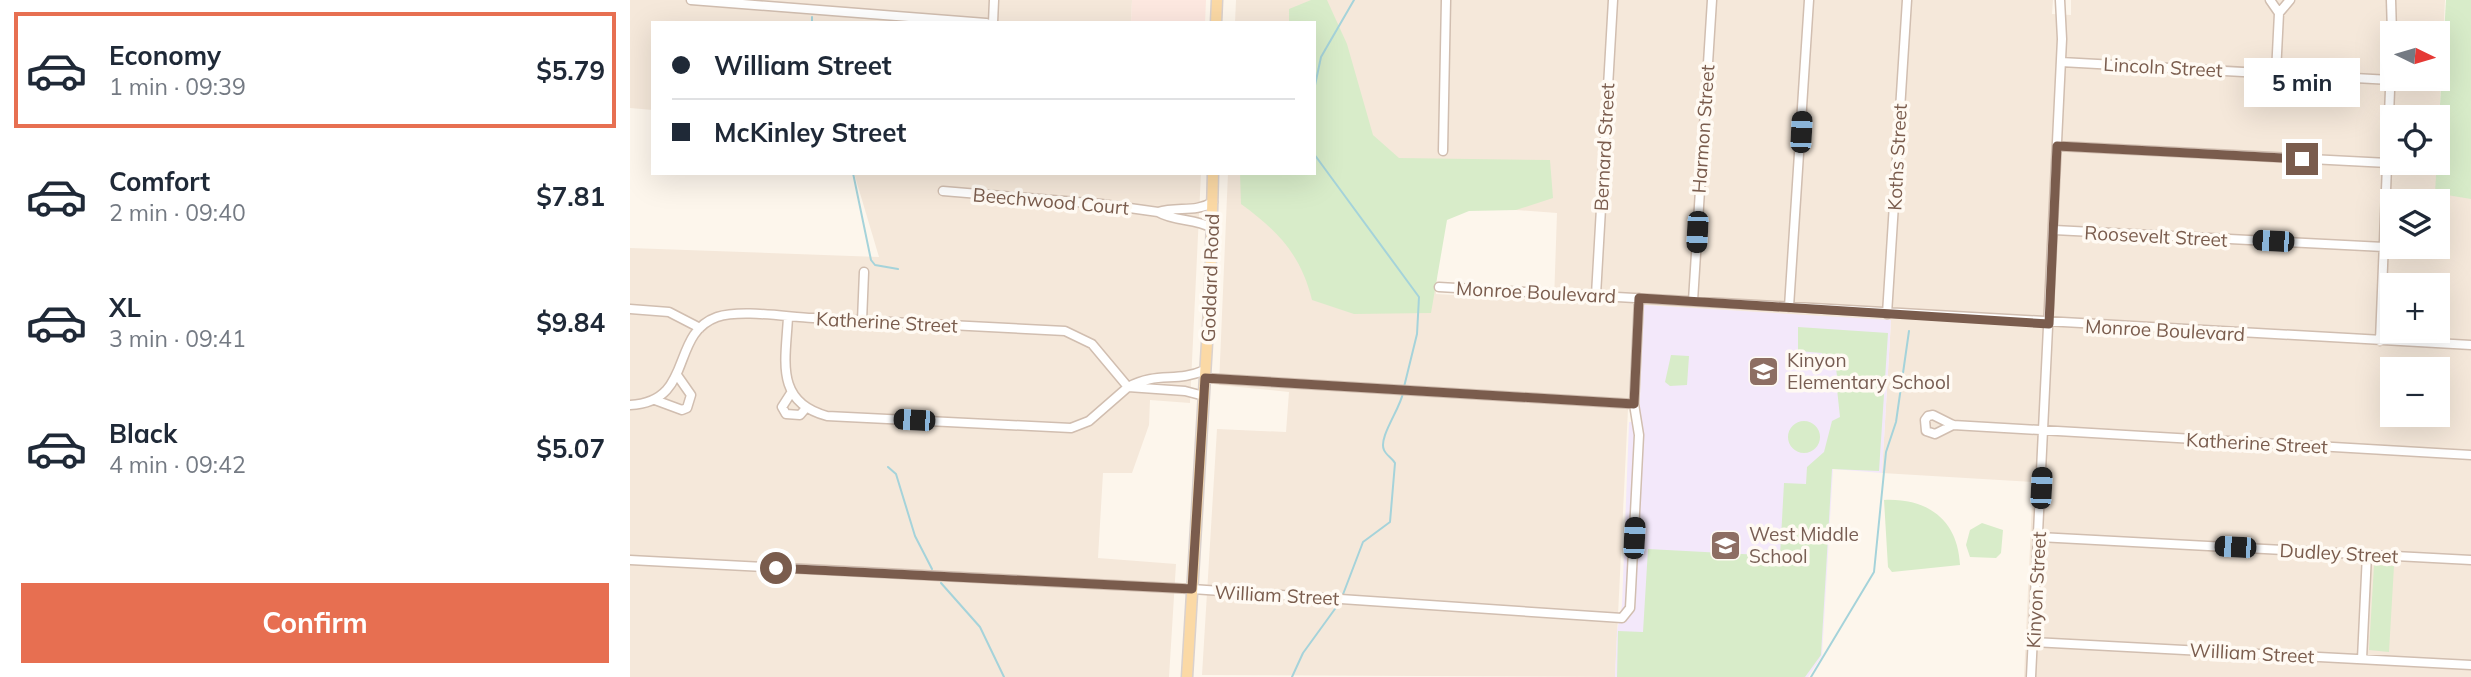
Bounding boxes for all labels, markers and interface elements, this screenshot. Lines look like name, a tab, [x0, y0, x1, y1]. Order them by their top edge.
north arrow	[2380, 21, 2450, 91]
map controls	[2380, 21, 2450, 427]
icon: car	[25, 39, 88, 102]
text: Economy	[109, 39, 221, 72]
text: William Street	[714, 49, 892, 82]
street label: Lincoln Street	[2103, 52, 2224, 82]
text: $5.79	[536, 54, 605, 87]
callout: 5 min	[2244, 58, 2360, 106]
street label: Harmon Street	[1687, 63, 1719, 194]
text: 5 min	[2272, 68, 2332, 97]
text: 1 min · 09:39	[109, 72, 246, 101]
street label: Bernard Street	[1589, 82, 1619, 212]
street label: Koths Street	[1882, 102, 1912, 211]
button: locate	[2380, 105, 2450, 175]
car	[1790, 110, 1813, 154]
text: McKinley Street	[714, 116, 906, 149]
route end	[2286, 143, 2318, 175]
icon: car	[25, 165, 88, 228]
text: Comfort	[109, 165, 210, 198]
text: $7.81	[536, 180, 605, 213]
street label: Beechwood Court	[972, 182, 1130, 220]
button: layers	[2380, 189, 2450, 259]
text: 2 min · 09:40	[109, 198, 246, 227]
car	[1686, 210, 1709, 254]
street label: Goddard Road	[1196, 213, 1224, 343]
street label: Roosevelt Street	[2084, 220, 2228, 252]
car	[2252, 229, 2295, 253]
button: +	[2380, 273, 2450, 343]
street label: Monroe Boulevard	[1455, 276, 1617, 308]
icon: car	[25, 291, 88, 354]
text: XL	[109, 291, 141, 324]
text: $9.84	[536, 306, 605, 339]
street label: Katherine Street	[815, 306, 959, 338]
street label: Monroe Boulevard	[2084, 314, 2246, 346]
text: 3 min · 09:41	[109, 324, 246, 353]
place label: Kinyon Elementary School	[1787, 348, 1950, 394]
school or university icon: Kinyon Elementary School	[1747, 354, 1781, 388]
button: −	[2380, 357, 2450, 427]
car	[893, 408, 936, 432]
icon: car	[25, 417, 88, 480]
text: Black	[109, 417, 177, 450]
street label: Katherine Street	[2185, 427, 2329, 459]
text: $5.07	[536, 432, 605, 465]
text: 4 min · 09:42	[109, 450, 246, 479]
car	[2030, 466, 2053, 510]
car	[1623, 516, 1646, 560]
place label: West Middle School	[1749, 522, 1859, 568]
school or university icon: West Middle School	[1709, 528, 1743, 562]
street label: Kinyon Street	[2021, 531, 2051, 649]
car	[2214, 535, 2257, 559]
street label: Dudley Street	[2279, 538, 2399, 568]
route start	[760, 552, 792, 584]
street label: William Street	[1214, 580, 1340, 610]
button: Confirm	[21, 583, 609, 663]
street label: William Street	[2189, 638, 2315, 668]

